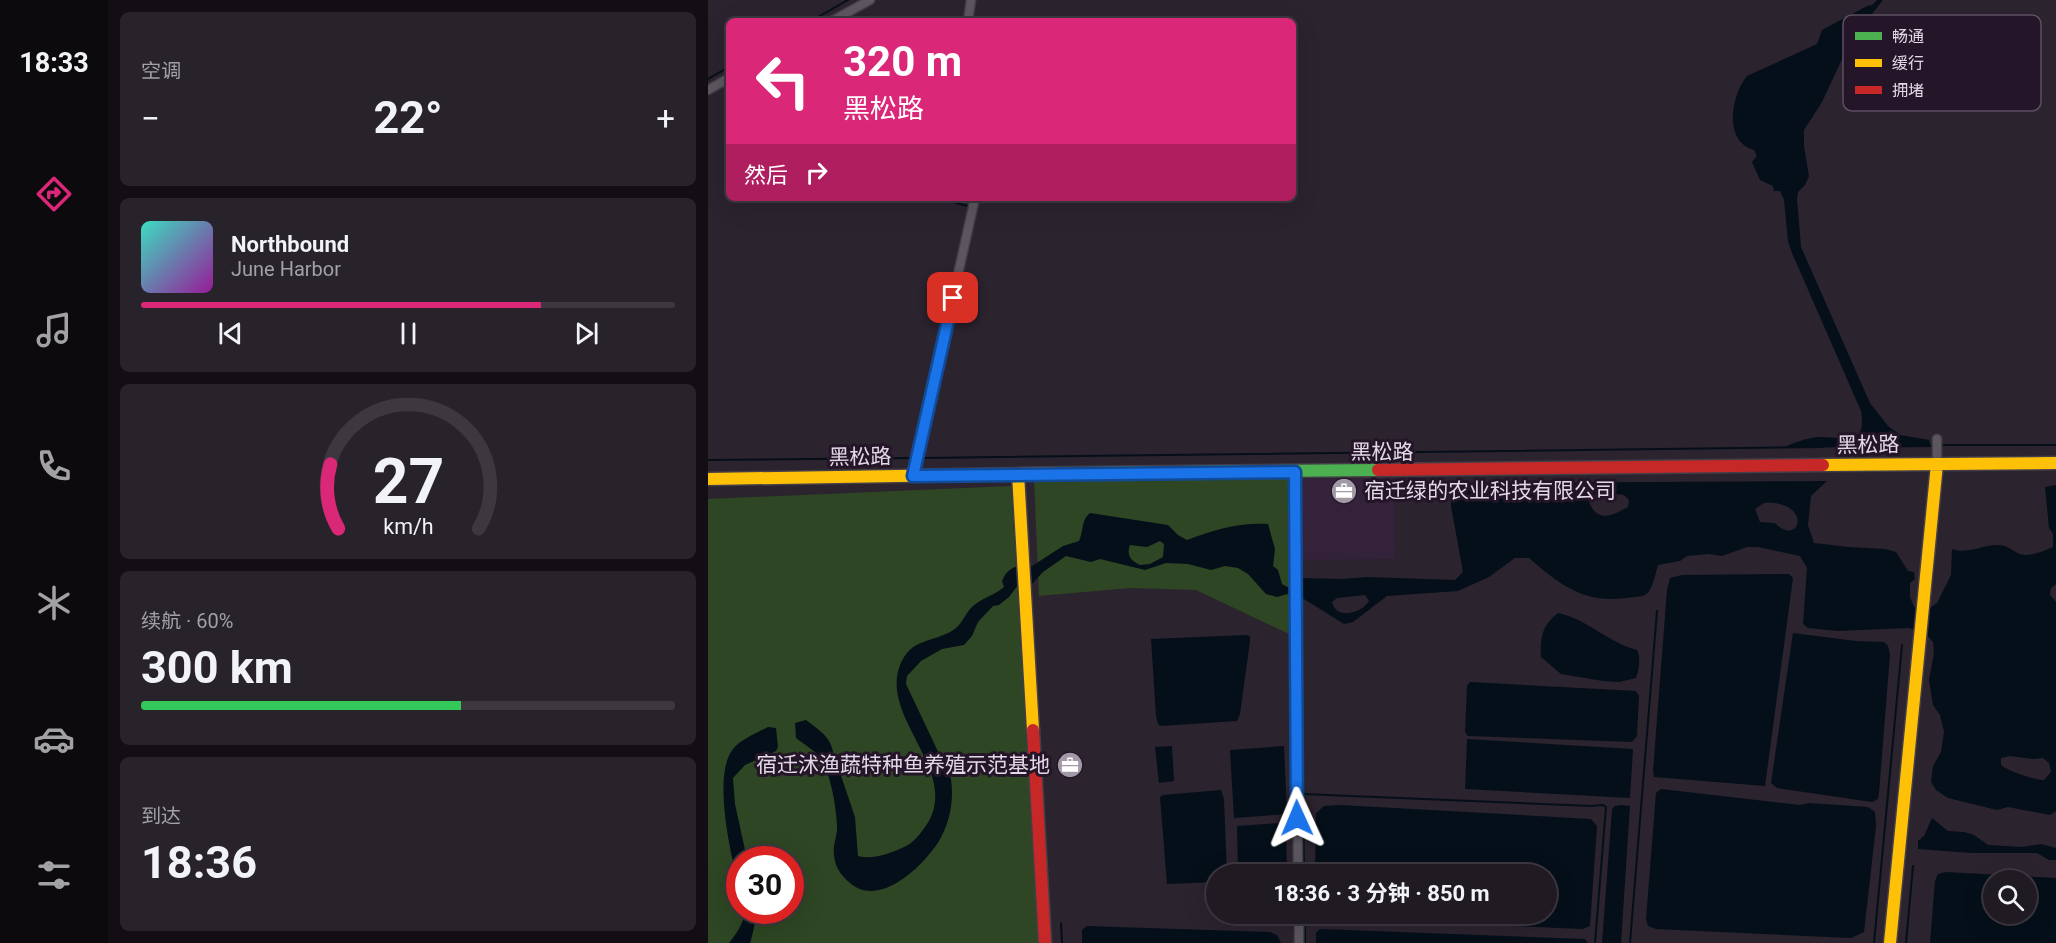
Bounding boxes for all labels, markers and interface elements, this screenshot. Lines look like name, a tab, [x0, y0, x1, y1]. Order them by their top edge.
legend	[1843, 15, 2041, 111]
text: 畅通	[1892, 27, 1924, 46]
text: 320 m	[843, 37, 962, 86]
icon: left	[744, 42, 822, 120]
text: 18:33	[19, 47, 89, 79]
text: 缓行	[1892, 54, 1924, 73]
text: 空调	[141, 59, 181, 83]
text: 拥堵	[1892, 81, 1924, 100]
text: 22°	[373, 91, 443, 144]
text: 黑松路	[843, 93, 924, 125]
text: −	[141, 99, 160, 138]
text: +	[656, 99, 675, 138]
icon: right	[800, 156, 833, 189]
text: 然后	[744, 163, 788, 188]
icon: directions	[33, 173, 75, 215]
text: Northbound	[231, 232, 349, 257]
text: June Harbor	[231, 257, 341, 281]
pin	[927, 272, 978, 323]
icon: arrive	[936, 281, 969, 314]
icon: music	[33, 309, 75, 351]
icon: previous	[214, 317, 247, 350]
icon: pause	[392, 317, 425, 350]
icon: next	[570, 317, 603, 350]
street label: 黑松路	[1836, 432, 1900, 458]
street label: 黑松路	[1351, 440, 1414, 464]
street label: 黑松路	[828, 444, 892, 470]
icon: phone	[33, 445, 75, 487]
text: 27	[372, 445, 444, 518]
office icon: 宿迁绿的农业科技有限公司	[1329, 476, 1359, 506]
place label: 宿迁绿的农业科技有限公司	[1364, 479, 1616, 503]
text: km/h	[383, 514, 433, 539]
icon: climate	[33, 582, 75, 624]
text: 续航 · 60%	[141, 609, 233, 633]
text: 300 km	[141, 641, 293, 694]
icon: car	[33, 718, 75, 760]
office icon: 宿迁沭渔蔬特种鱼养殖示范基地	[1055, 750, 1085, 780]
place label: 宿迁沭渔蔬特种鱼养殖示范基地	[756, 753, 1050, 777]
position arrow	[1265, 786, 1329, 850]
text: 到达	[141, 804, 181, 828]
text: 18:36	[141, 836, 257, 889]
speed limit sign: 30	[726, 846, 804, 924]
icon: filters	[33, 854, 75, 896]
map controls	[1983, 870, 2037, 924]
button: search	[1983, 870, 2037, 924]
text: 18:36 · 3 分钟 · 850 m	[1273, 881, 1490, 906]

